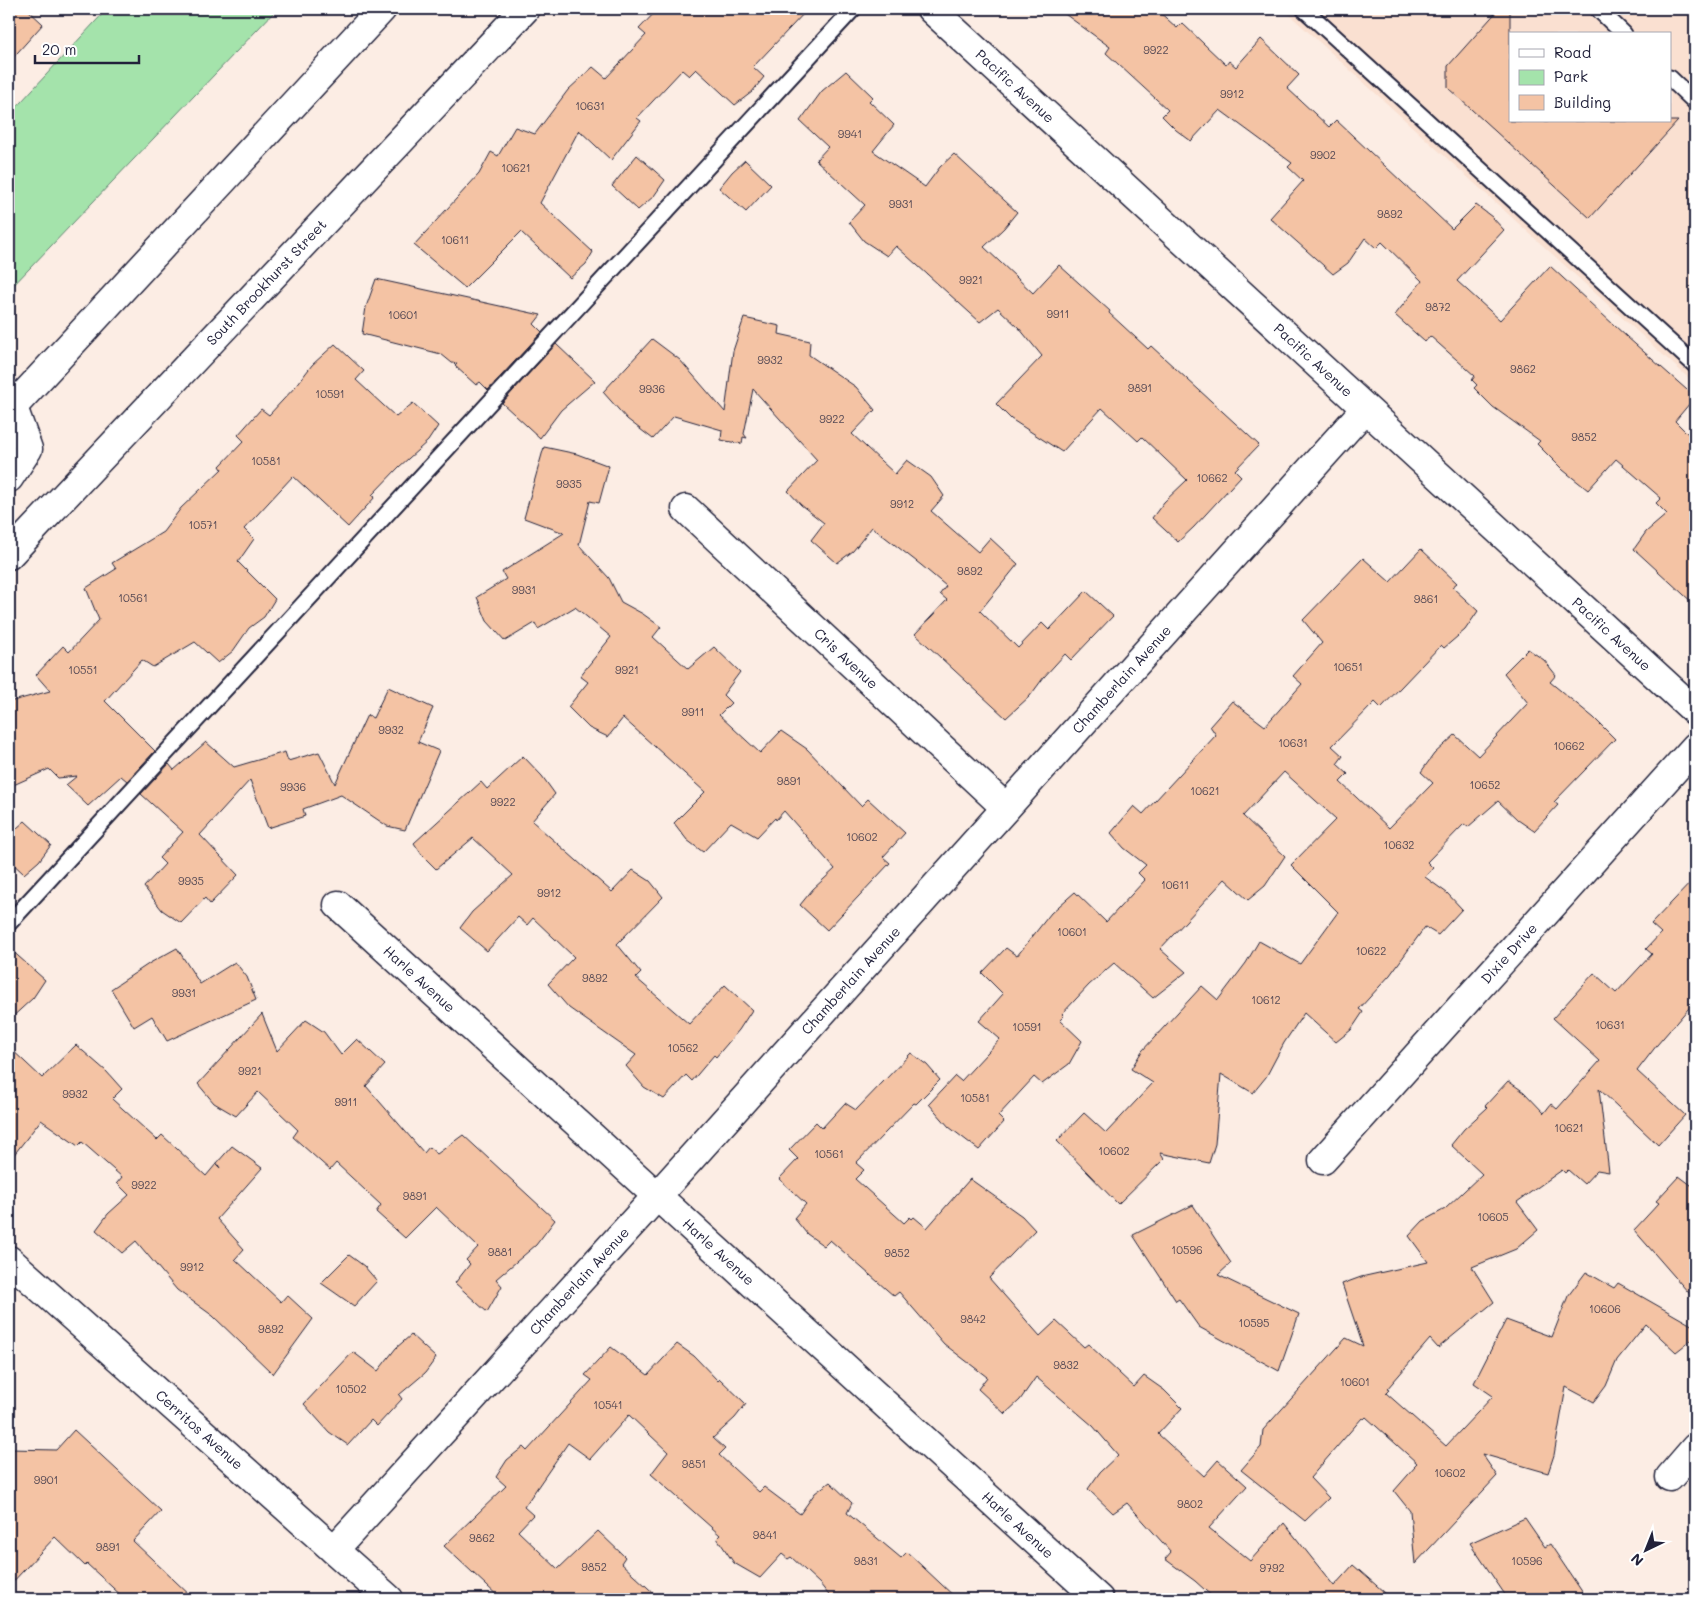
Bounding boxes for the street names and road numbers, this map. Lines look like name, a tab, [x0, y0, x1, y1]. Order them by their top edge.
street label: Pacific Avenue	[972, 45, 1059, 127]
street label: South Brookhurst Street	[202, 215, 330, 349]
street label: Pacific Avenue	[1270, 319, 1357, 401]
street label: Pacific Avenue	[1568, 593, 1655, 675]
street label: Chamberlain Avenue	[1068, 621, 1175, 737]
street label: Cris Avenue	[810, 624, 882, 693]
street label: Dixie Drive	[1476, 919, 1541, 988]
street label: Chamberlain Avenue	[797, 922, 904, 1039]
street label: Harle Avenue	[380, 941, 460, 1016]
street label: Harle Avenue	[679, 1214, 759, 1289]
street label: Chamberlain Avenue	[525, 1223, 633, 1339]
street label: Cerritos Avenue	[152, 1385, 247, 1474]
street label: Harle Avenue	[978, 1487, 1058, 1562]

